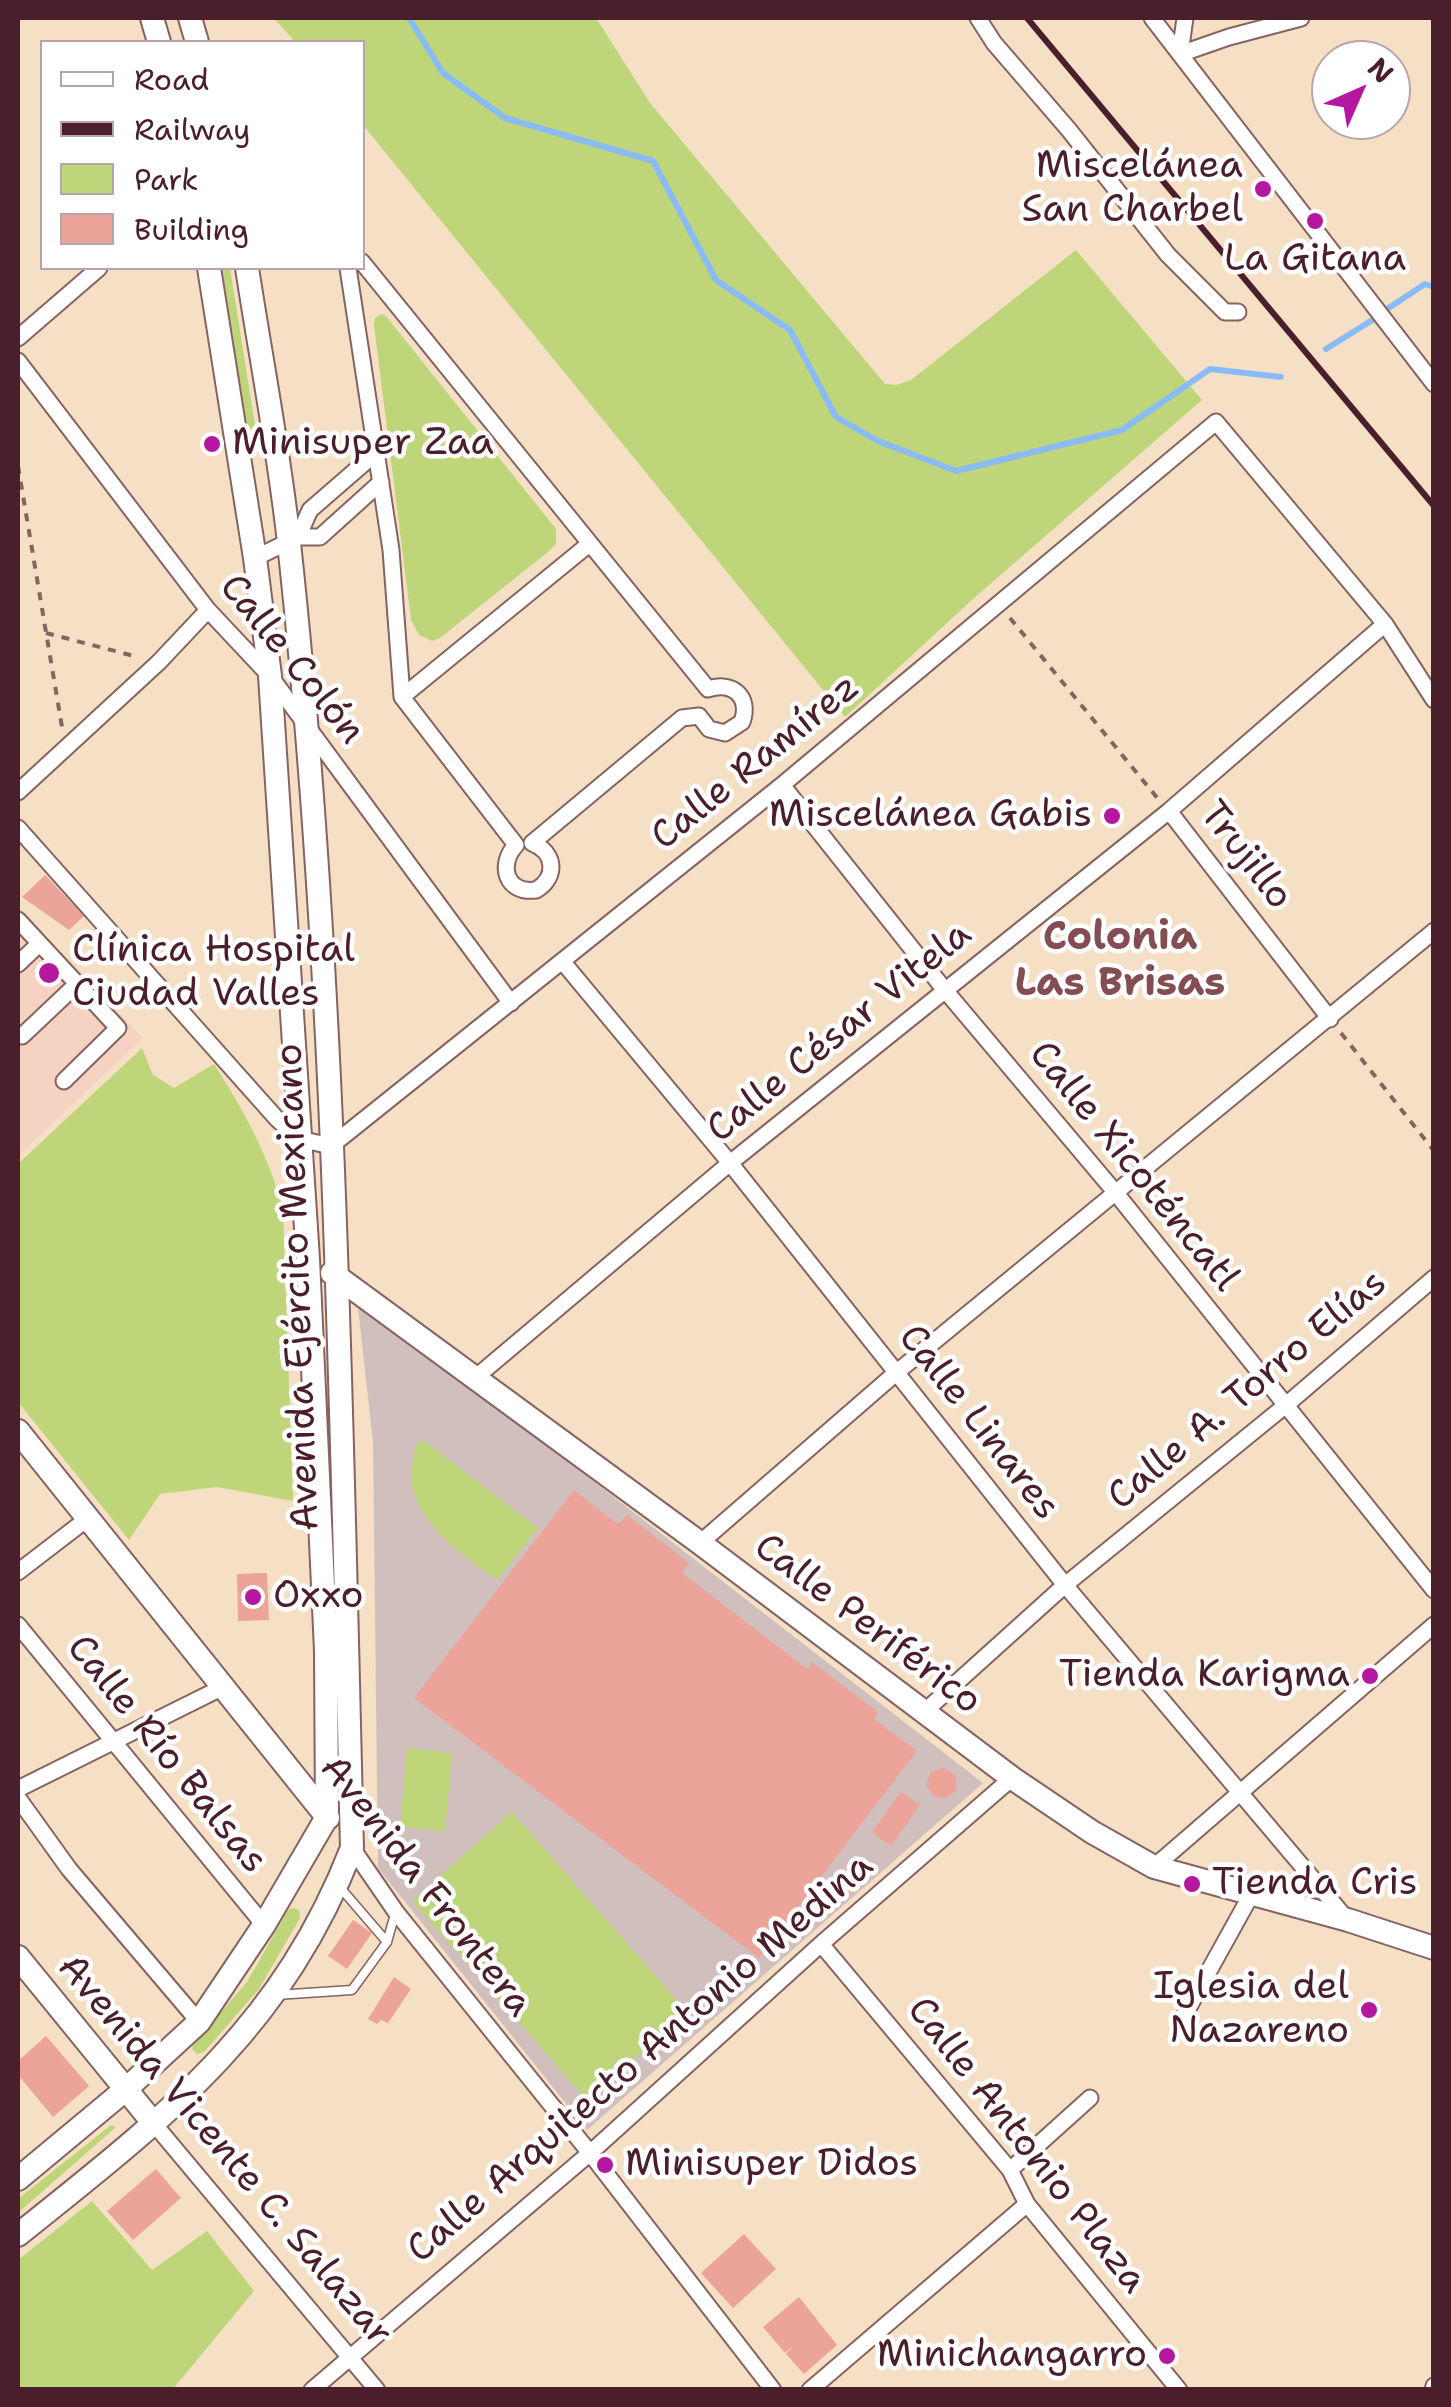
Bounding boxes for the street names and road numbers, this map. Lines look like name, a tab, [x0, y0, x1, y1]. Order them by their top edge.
street label: Calle Colón	[209, 566, 373, 754]
street label: Calle Ramírez	[643, 665, 869, 861]
street label: Trujillo	[1189, 793, 1301, 919]
street label: Calle César Vitela	[699, 912, 981, 1154]
street label: Calle Xicoténcatl	[1018, 1033, 1248, 1301]
street label: Avenida Ejército Mexicano	[268, 1042, 330, 1532]
street label: Calle A. Torro Elías	[1099, 1261, 1397, 1521]
street label: Calle Linares	[888, 1316, 1068, 1530]
street label: Calle Periférico	[744, 1525, 990, 1725]
street label: Calle Río Balsas	[56, 1627, 276, 1883]
street label: Avenida Frontera	[309, 1747, 541, 2027]
street label: Calle Arquitecto Antonio Medina	[399, 1844, 883, 2274]
street label: Avenida Vicente C. Salazar	[47, 1946, 401, 2356]
street label: Calle Antonio Plaza	[896, 1989, 1156, 2303]

